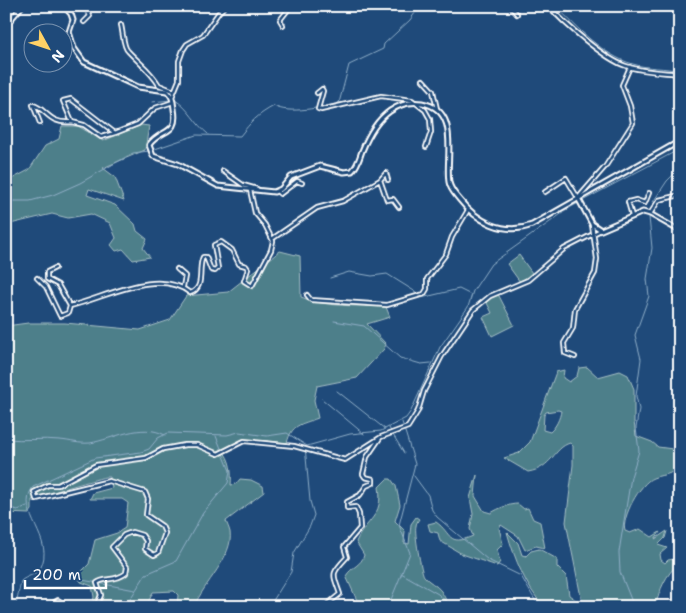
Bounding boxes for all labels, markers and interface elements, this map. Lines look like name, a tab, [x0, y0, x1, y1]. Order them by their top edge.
north arrow	[22, 22, 72, 72]
text: N	[47, 46, 68, 66]
scale bar	[25, 558, 106, 590]
text: 200 m	[32, 565, 81, 585]

